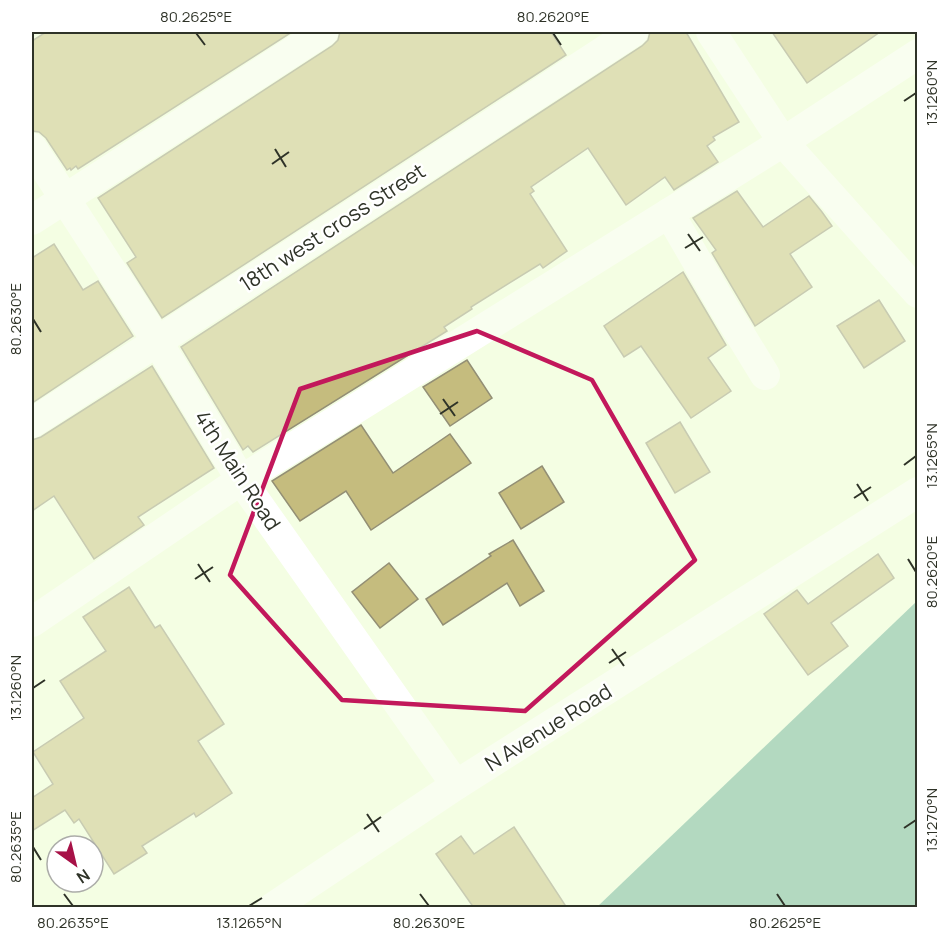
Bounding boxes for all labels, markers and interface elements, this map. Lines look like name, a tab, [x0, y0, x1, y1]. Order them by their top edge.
text: 80.2625°E	[160, 6, 232, 27]
text: 80.2620°E	[517, 6, 589, 27]
text: 13.1260°N	[921, 60, 942, 126]
street label: 18th west cross Street	[234, 156, 430, 298]
text: 80.2630°E	[5, 283, 26, 355]
street label: 4th Main Road	[189, 404, 287, 536]
text: 13.1265°N	[921, 423, 942, 489]
text: 80.2620°E	[921, 536, 942, 608]
text: 13.1260°N	[5, 655, 26, 721]
street label: N Avenue Road	[479, 677, 617, 777]
text: 13.1270°N	[921, 788, 942, 852]
text: 80.2635°E	[5, 811, 26, 883]
north arrow	[45, 834, 105, 894]
text: N	[72, 864, 94, 889]
text: 80.2635°E	[37, 912, 109, 933]
text: 13.1265°N	[216, 912, 282, 933]
text: 80.2630°E	[393, 912, 465, 933]
text: 80.2625°E	[749, 912, 821, 933]

